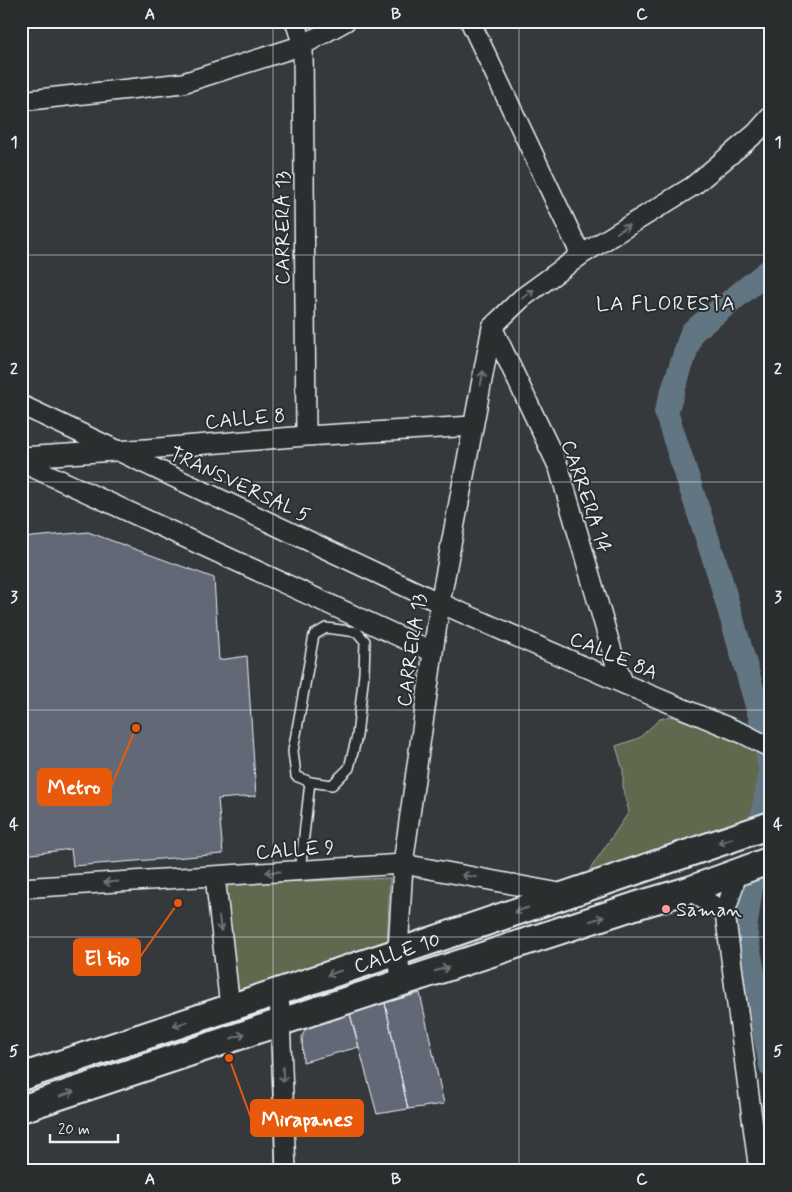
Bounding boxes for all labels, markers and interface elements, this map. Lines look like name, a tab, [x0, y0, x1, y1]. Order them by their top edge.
text: A	[145, 4, 155, 25]
text: B	[391, 4, 401, 25]
text: C	[636, 4, 648, 25]
text: 1	[10, 132, 18, 153]
text: 1	[774, 132, 782, 153]
street label: CARRERA 13	[270, 171, 297, 285]
one-way arrow	[615, 224, 629, 234]
one-way arrow	[521, 289, 535, 299]
district label: LA FLORESTA	[596, 290, 736, 318]
text: 2	[10, 359, 18, 380]
text: 2	[774, 359, 782, 380]
one-way arrow	[478, 370, 488, 386]
street label: CALLE 8	[204, 403, 286, 436]
street label: CARRERA 14	[554, 436, 617, 556]
street label: TRANSVERSAL 5	[165, 441, 314, 530]
text: 3	[10, 587, 18, 608]
text: 3	[774, 587, 782, 608]
street label: CARRERA 13	[391, 592, 434, 709]
street label: CALLE 8A	[565, 626, 662, 687]
callout: Metro	[38, 769, 111, 805]
text: Metro	[48, 774, 101, 802]
text: 4	[9, 814, 19, 835]
text: 4	[773, 814, 783, 835]
street label: CALLE 9	[255, 834, 336, 867]
one-way arrow	[717, 836, 733, 846]
one-way arrow	[265, 868, 281, 877]
one-way arrow	[461, 871, 477, 881]
one-way arrow	[103, 878, 119, 887]
place label: Saman	[676, 897, 742, 924]
marker: Saman	[660, 903, 672, 915]
one-way arrow	[514, 906, 530, 915]
one-way arrow	[588, 913, 604, 923]
one-way arrow	[215, 916, 225, 932]
street label: CALLE 10	[351, 927, 444, 981]
callout: El tio	[74, 939, 140, 975]
text: El tio	[84, 945, 130, 973]
one-way arrow	[434, 964, 450, 973]
one-way arrow	[327, 969, 342, 978]
one-way arrow	[172, 1020, 188, 1029]
one-way arrow	[230, 1031, 245, 1040]
text: 5	[9, 1041, 19, 1062]
text: 5	[773, 1041, 783, 1062]
one-way arrow	[278, 1066, 288, 1083]
one-way arrow	[59, 1088, 75, 1098]
callout: Mirapanes	[251, 1100, 363, 1136]
text: Mirapanes	[261, 1106, 353, 1134]
scale bar	[50, 1112, 118, 1144]
text: 20 m	[58, 1120, 90, 1140]
text: A	[145, 1169, 155, 1190]
text: B	[391, 1169, 401, 1190]
text: C	[636, 1169, 648, 1190]

